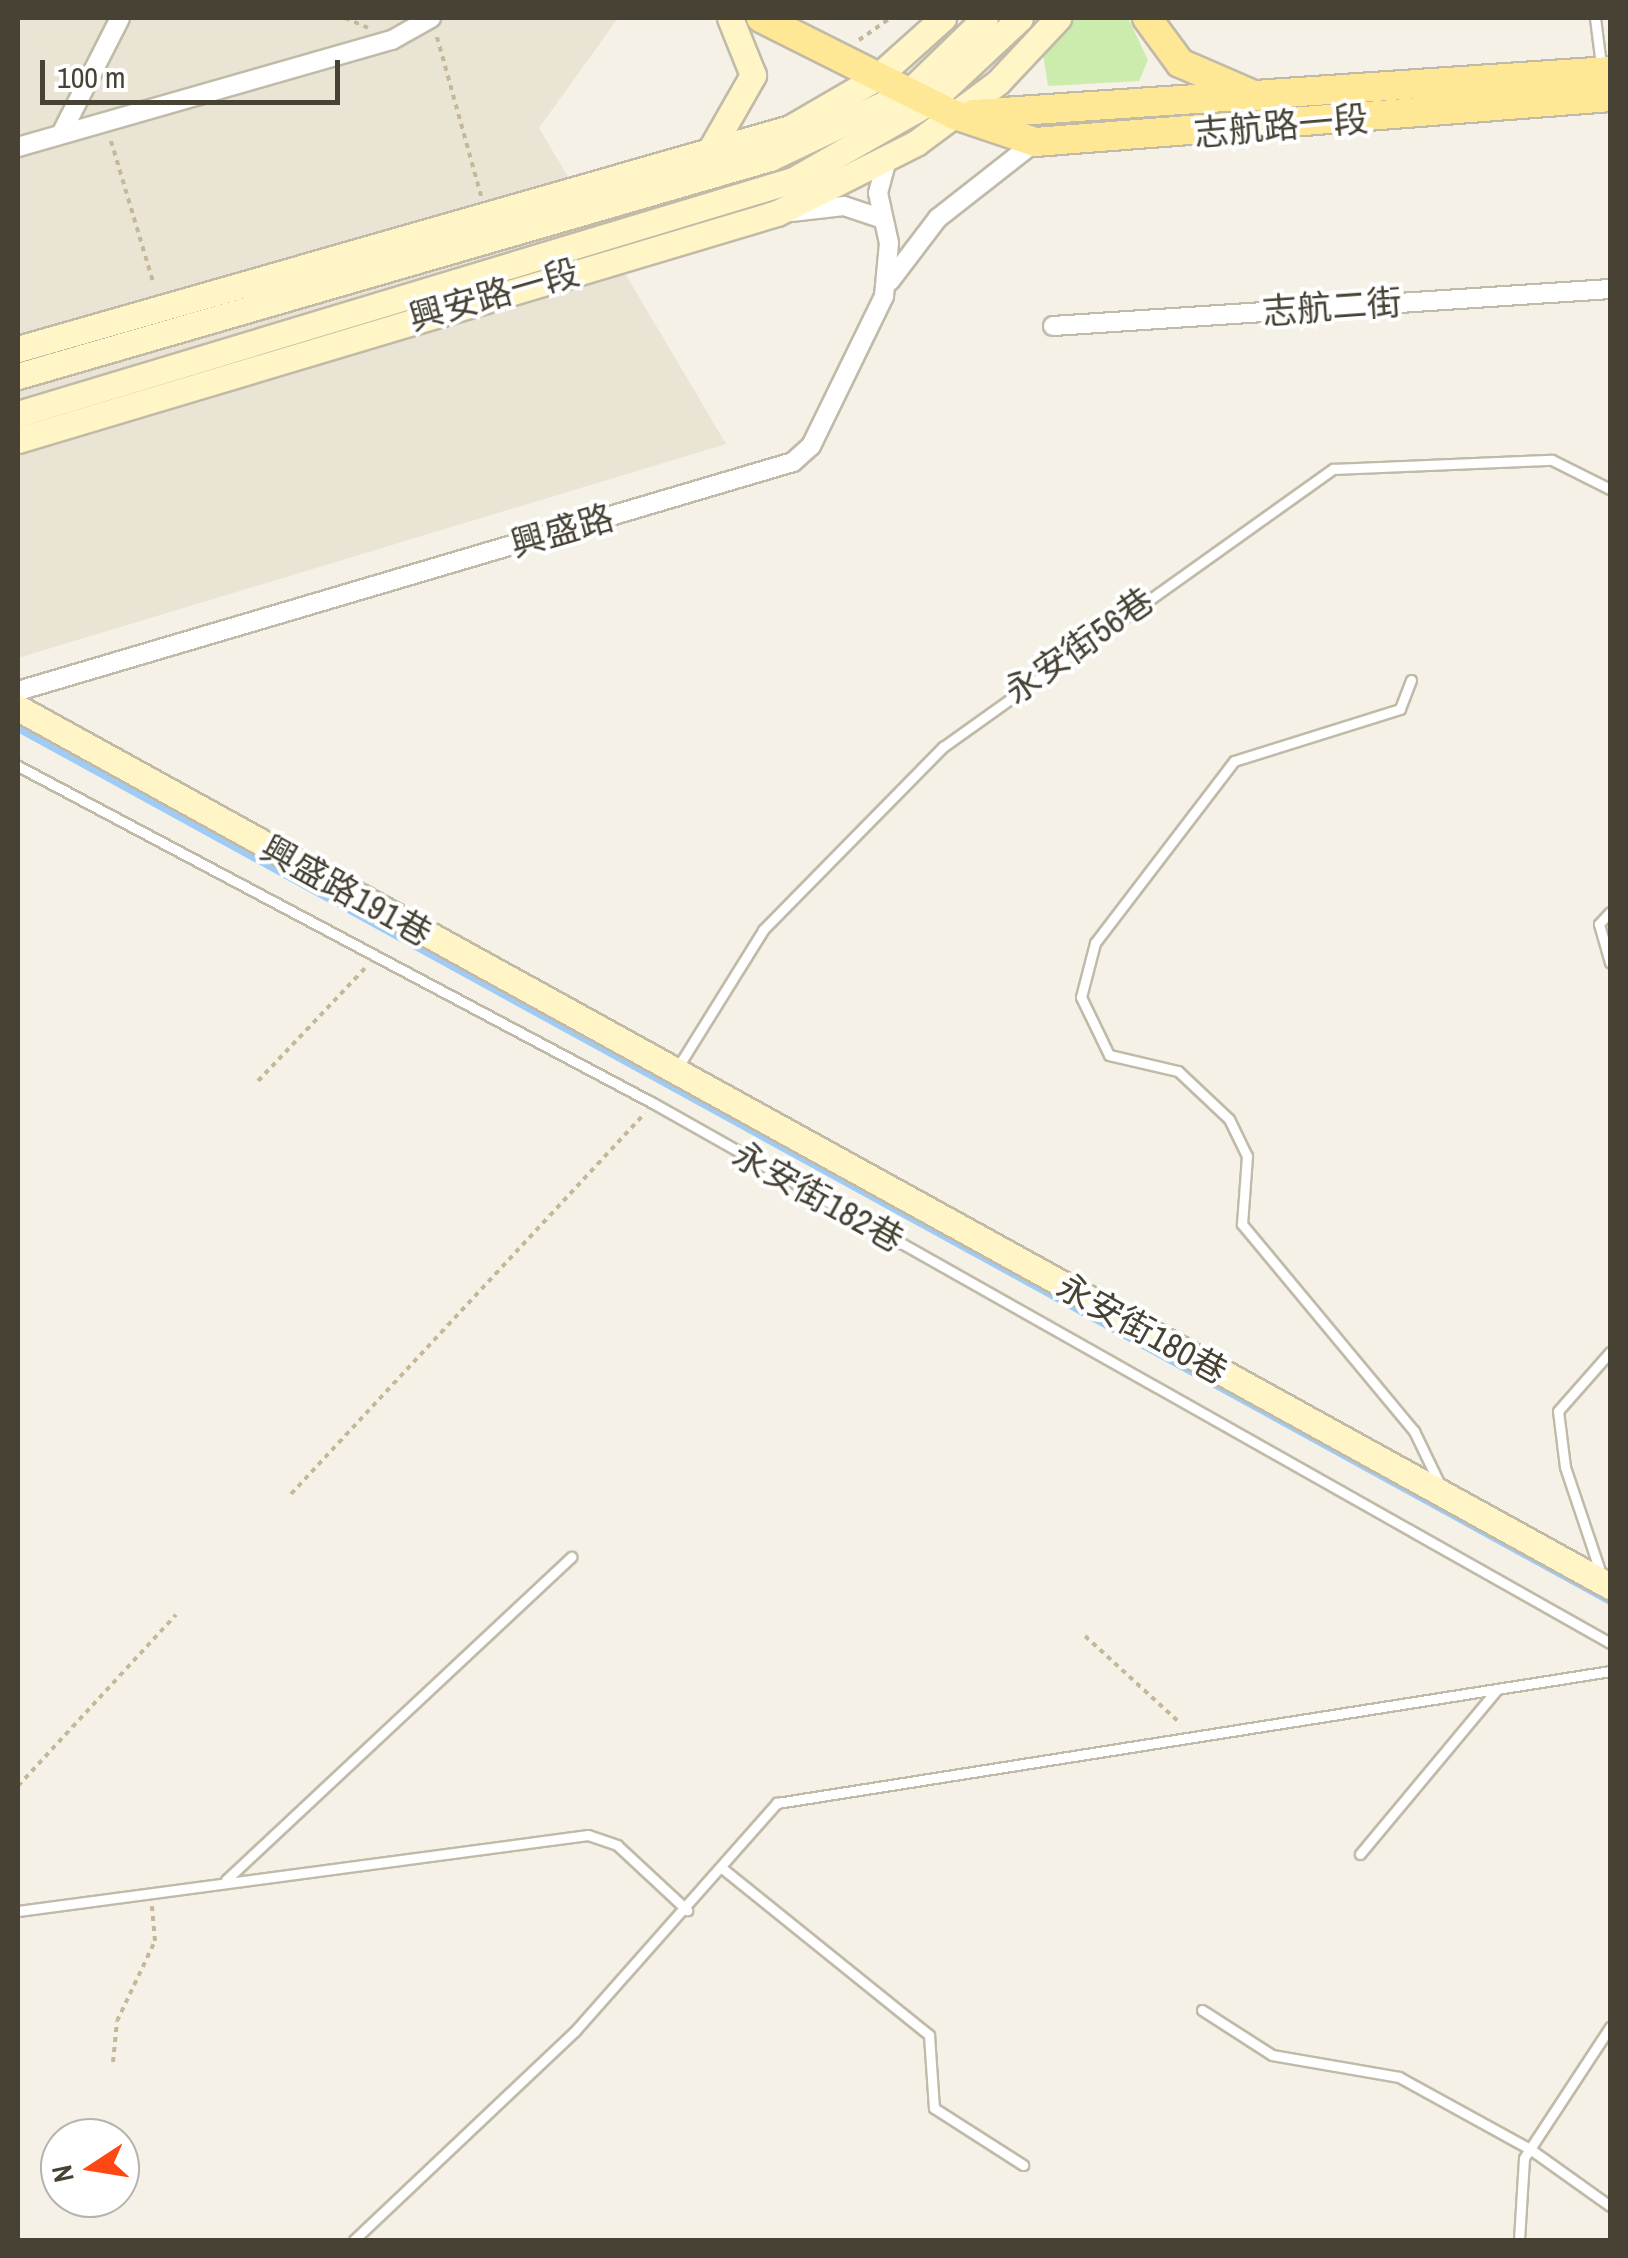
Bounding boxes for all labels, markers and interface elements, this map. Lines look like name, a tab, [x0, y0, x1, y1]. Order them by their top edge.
scale bar	[45, 40, 345, 102]
text: 100 m	[57, 57, 125, 97]
street label: 志航路一段	[1192, 97, 1370, 155]
street label: 興安路一段	[404, 251, 584, 339]
street label: 志航二街	[1261, 281, 1403, 333]
street label: 興盛路	[506, 496, 618, 566]
street label: 永安街56巷	[997, 579, 1161, 713]
street label: 興盛路191巷	[254, 827, 438, 955]
street label: 永安街182巷	[726, 1133, 910, 1261]
street label: 永安街180巷	[1050, 1265, 1234, 1393]
north arrow	[40, 2118, 140, 2218]
text: N	[42, 2162, 83, 2186]

